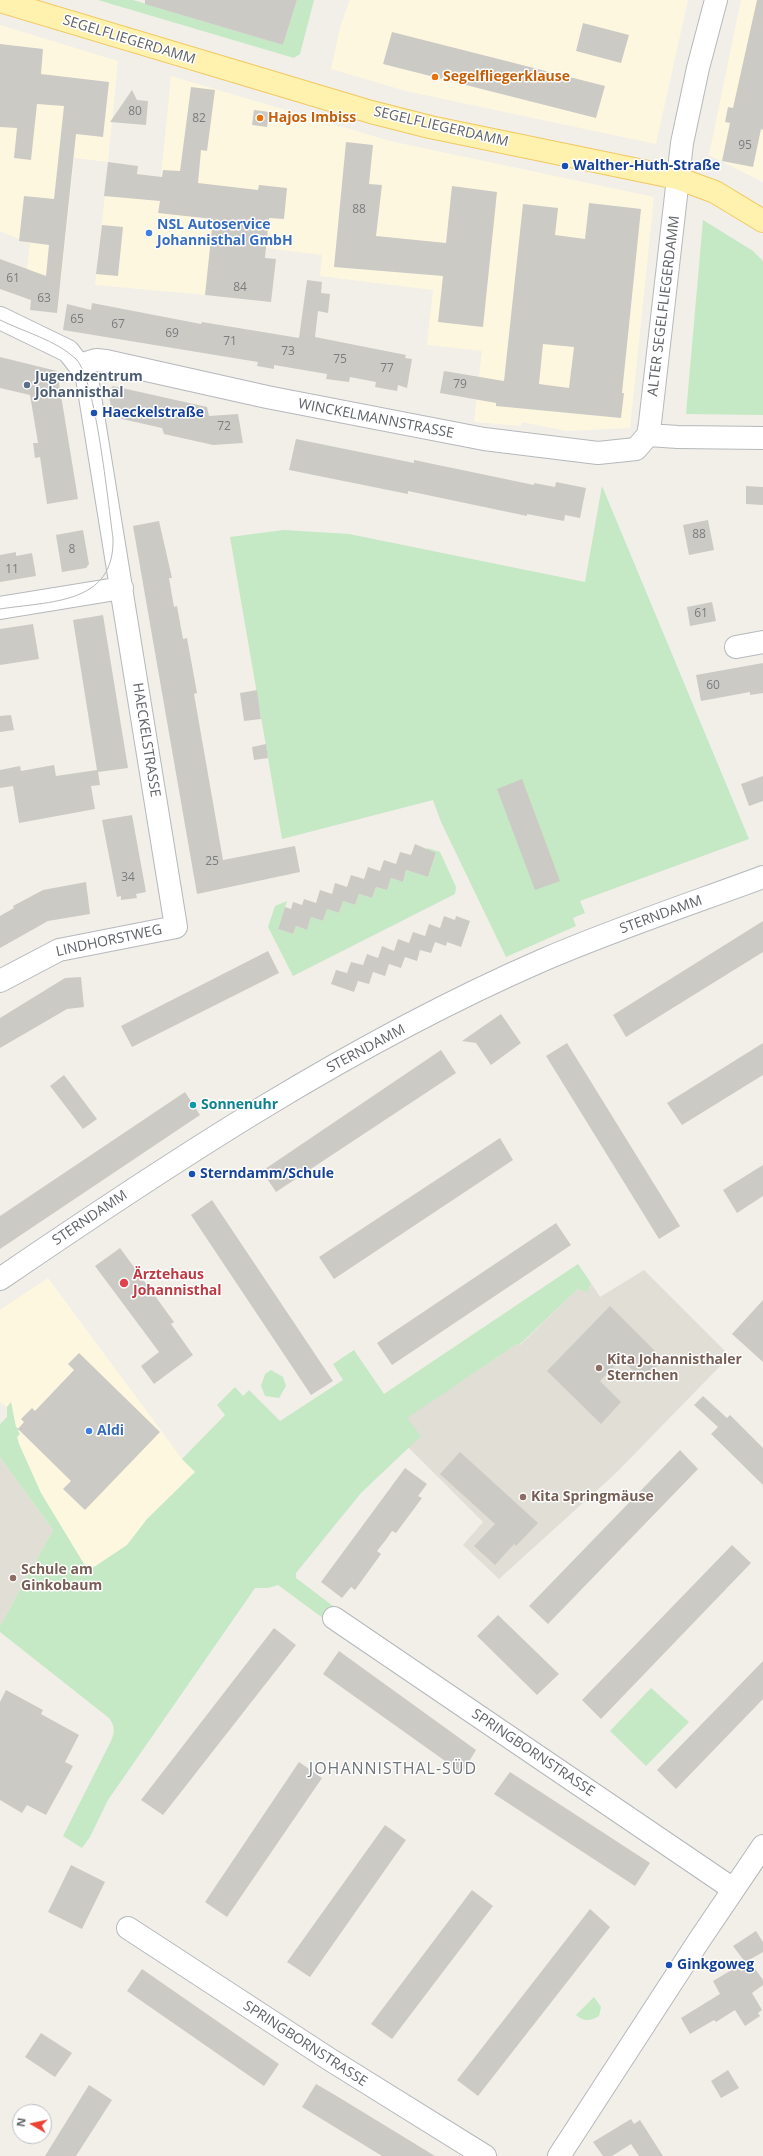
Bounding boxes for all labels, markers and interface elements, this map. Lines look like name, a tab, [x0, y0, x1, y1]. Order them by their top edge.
street label: SEGELFLIEGERDAMM	[61, 12, 197, 68]
place label: Segelfliegerklause	[443, 69, 570, 85]
marker: Segelfliegerklause	[430, 72, 440, 82]
street label: SEGELFLIEGERDAMM	[372, 103, 510, 151]
house number: 80	[128, 105, 142, 119]
place label: Hajos Imbiss	[268, 110, 356, 126]
house number: 82	[192, 112, 206, 126]
marker: Hajos Imbiss	[255, 113, 265, 123]
house number: 95	[738, 139, 752, 153]
place label: Walther-Huth-Straße	[573, 158, 720, 174]
marker: Walther-Huth-Straße	[560, 161, 570, 171]
house number: 88	[352, 203, 366, 217]
street label: ALTER SEGELFLIEGERDAMM	[645, 215, 683, 397]
place label: NSL Autoservice Johannisthal GmbH	[157, 217, 293, 250]
marker: NSL Autoservice Johannisthal GmbH	[144, 228, 154, 238]
house number: 61	[6, 272, 20, 286]
house number: 84	[233, 281, 247, 295]
house number: 63	[37, 292, 51, 306]
house number: 65	[70, 313, 84, 327]
house number: 67	[111, 318, 125, 332]
house number: 69	[165, 327, 179, 341]
house number: 71	[223, 335, 237, 349]
house number: 73	[281, 345, 295, 359]
house number: 75	[333, 353, 347, 367]
house number: 77	[380, 362, 394, 376]
place label: Jugendzentrum Johannisthal	[35, 369, 143, 402]
house number: 79	[453, 378, 467, 392]
marker: Jugendzentrum Johannisthal	[22, 380, 32, 390]
street label: WINCKELMANNSTRASSE	[297, 396, 455, 442]
place label: Haeckelstraße	[102, 405, 204, 421]
marker: Haeckelstraße	[89, 408, 99, 418]
house number: 72	[217, 420, 231, 434]
house number: 88	[692, 528, 706, 542]
house number: 8	[69, 543, 75, 557]
house number: 11	[5, 563, 19, 577]
house number: 61	[694, 607, 708, 621]
house number: 60	[706, 679, 720, 693]
street label: HAECKELSTRASSE	[129, 682, 163, 798]
house number: 25	[205, 855, 219, 869]
house number: 34	[121, 871, 135, 885]
street label: STERNDAMM	[617, 892, 705, 938]
street label: LINDHORSTWEG	[54, 922, 164, 960]
street label: STERNDAMM	[324, 1021, 408, 1077]
place label: Sonnenuhr	[201, 1097, 278, 1113]
marker: Sonnenuhr	[188, 1100, 198, 1110]
place label: Sterndamm/Schule	[200, 1166, 334, 1182]
marker: Sterndamm/Schule	[187, 1169, 197, 1179]
street label: STERNDAMM	[49, 1187, 131, 1249]
place label: Ärztehaus Johannisthal	[133, 1267, 222, 1300]
marker: Ärztehaus Johannisthal	[118, 1277, 130, 1289]
place label: Kita Johannisthaler Sternchen	[607, 1352, 742, 1384]
marker: Kita Johannisthaler Sternchen	[594, 1363, 604, 1373]
place label: Aldi	[97, 1423, 124, 1439]
marker: Aldi	[84, 1426, 94, 1436]
place label: Kita Springmäuse	[531, 1489, 654, 1505]
marker: Kita Springmäuse	[518, 1492, 528, 1502]
place label: Schule am Ginkobaum	[21, 1562, 102, 1594]
marker: Schule am Ginkobaum	[8, 1573, 18, 1583]
street label: SPRINGBORNSTRASSE	[468, 1706, 598, 1800]
district label: JOHANNISTHAL-SÜD	[309, 1759, 477, 1779]
place label: Ginkgoweg	[677, 1957, 754, 1973]
marker: Ginkgoweg	[664, 1960, 674, 1970]
street label: SPRINGBORNSTRASSE	[240, 1998, 370, 2090]
north arrow	[12, 2104, 52, 2144]
text: N	[13, 2117, 29, 2128]

